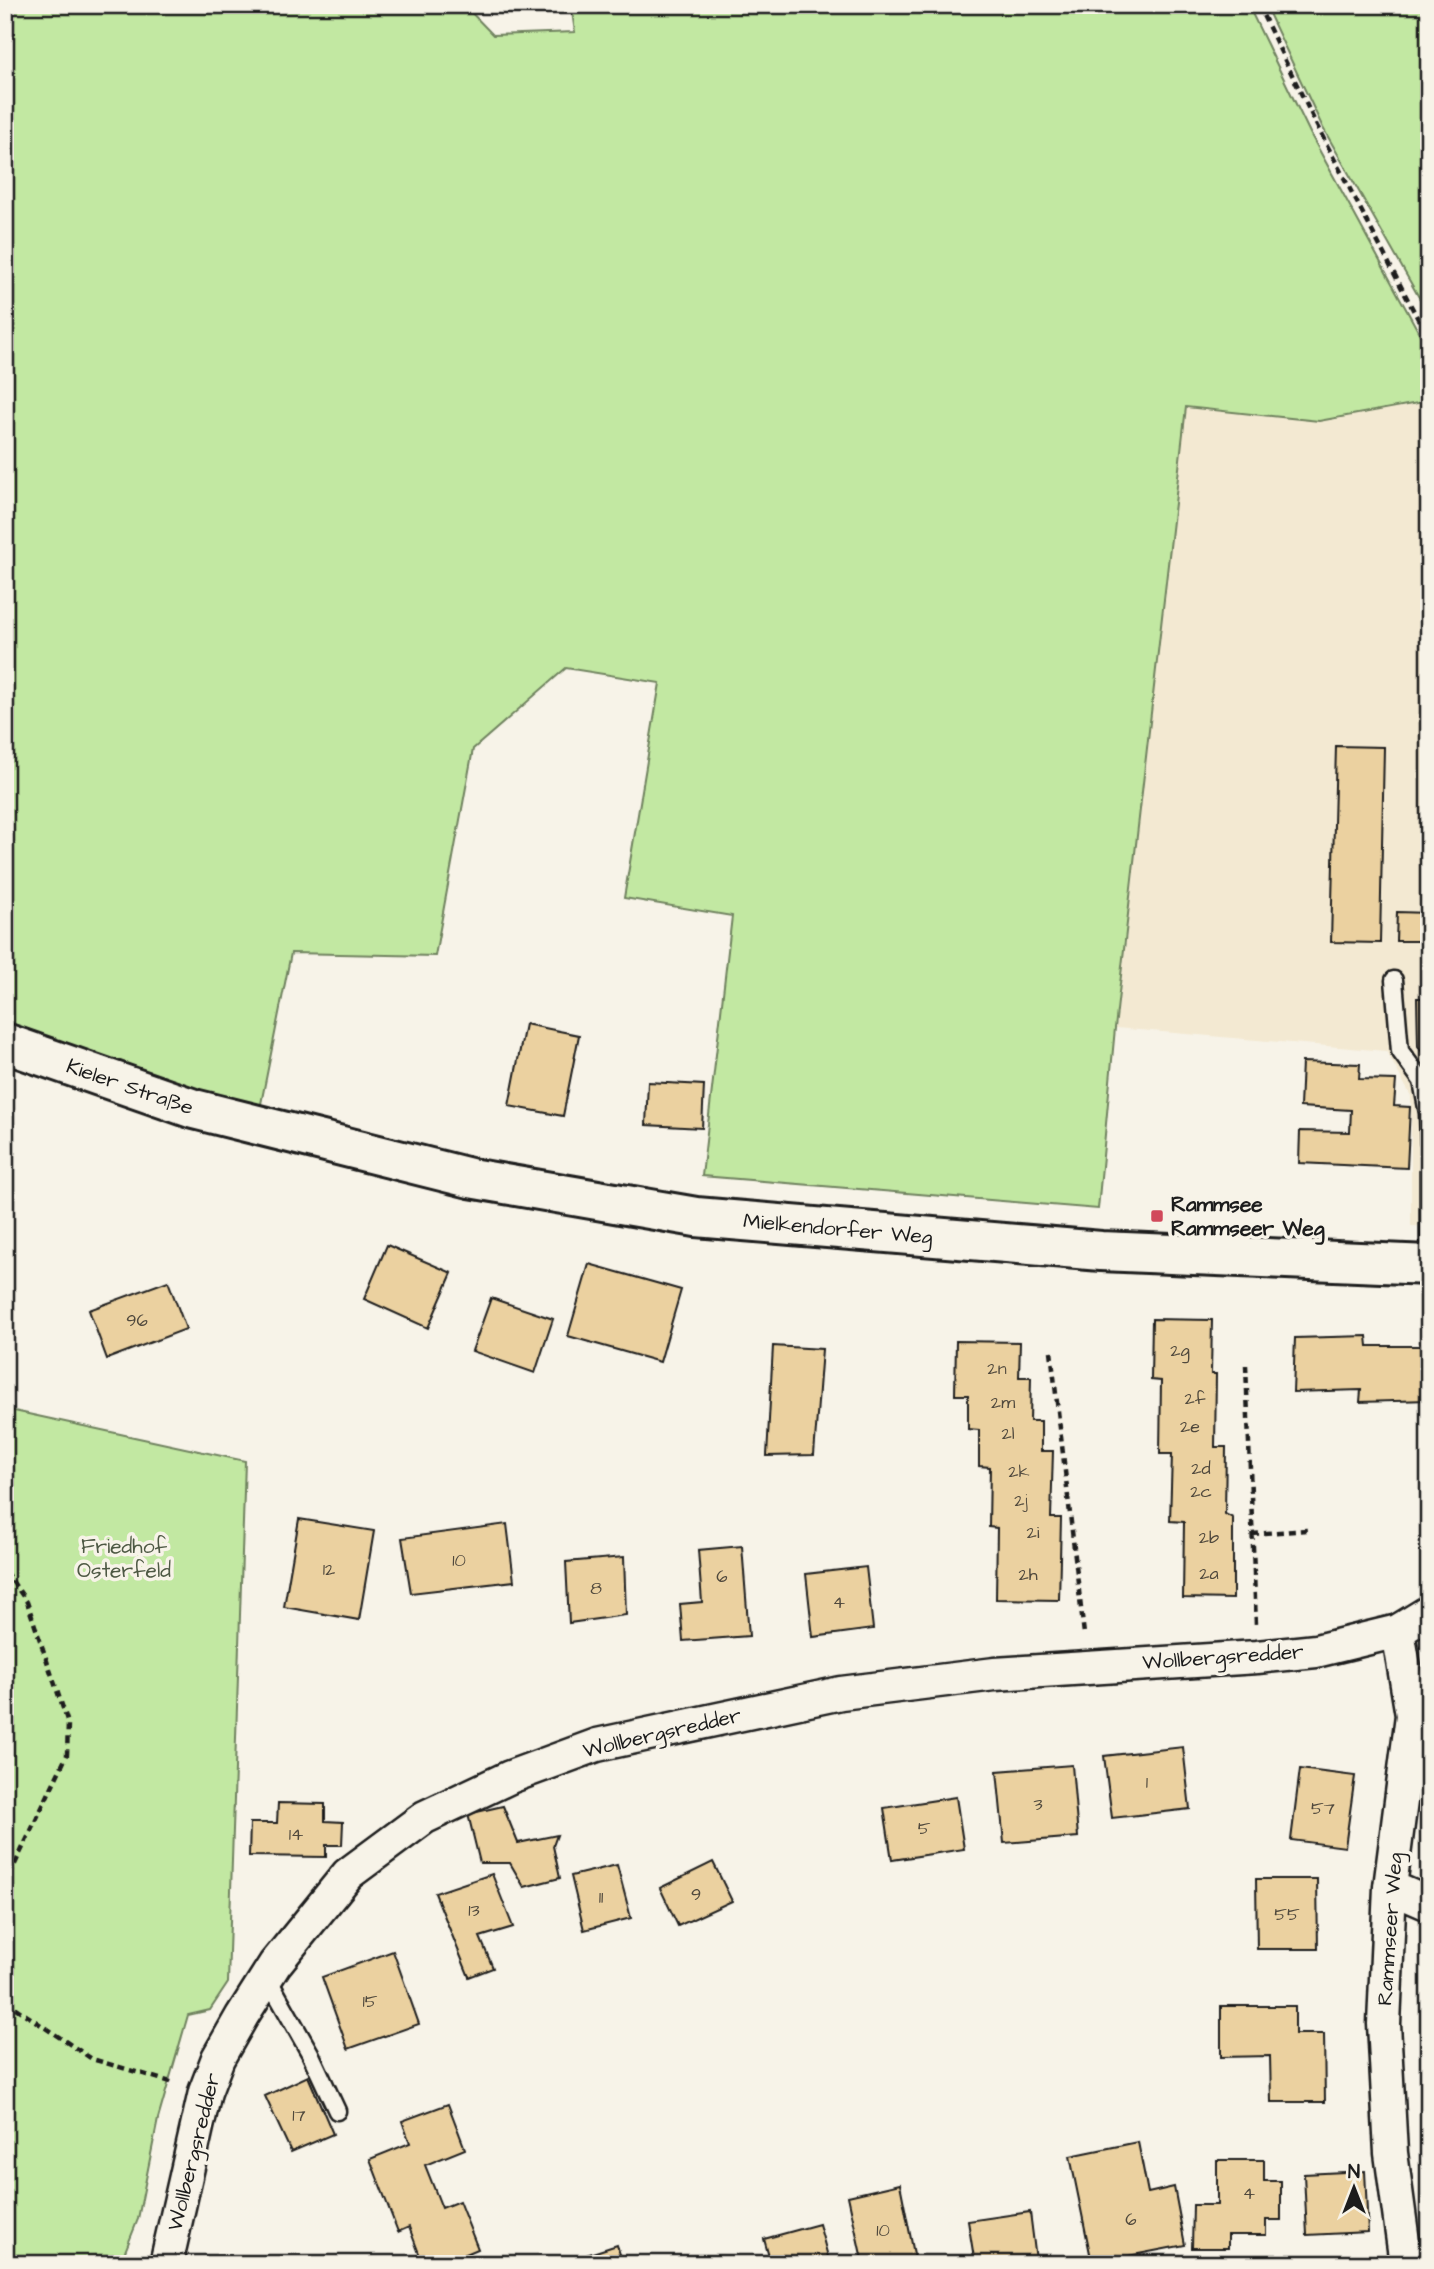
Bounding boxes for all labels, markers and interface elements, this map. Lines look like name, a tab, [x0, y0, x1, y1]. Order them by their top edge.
street label: Kieler Straße	[63, 1052, 197, 1122]
place label: Rammsee Rammseer Weg	[1171, 1190, 1325, 1245]
street label: Mielkendorfer Weg	[742, 1206, 934, 1254]
marker: Rammsee Rammseer Weg	[1149, 1208, 1165, 1224]
house number: 96	[126, 1308, 148, 1333]
house number: 2g	[1170, 1338, 1190, 1364]
house number: 2n	[987, 1356, 1007, 1381]
house number: 2f	[1185, 1386, 1206, 1411]
house number: 2m	[991, 1390, 1015, 1415]
house number: 2e	[1180, 1414, 1200, 1439]
house number: 2l	[1001, 1421, 1015, 1446]
house number: 2d	[1191, 1456, 1211, 1481]
house number: 2k	[1008, 1459, 1030, 1484]
house number: 2c	[1190, 1479, 1212, 1504]
house number: 2j	[1014, 1488, 1029, 1513]
house number: 2i	[1026, 1520, 1040, 1545]
house number: 2b	[1199, 1525, 1219, 1550]
park label: Friedhof Osterfeld	[77, 1532, 171, 1585]
house number: 10	[452, 1548, 466, 1573]
house number: 12	[323, 1557, 336, 1582]
house number: 2a	[1199, 1561, 1219, 1586]
house number: 2h	[1018, 1562, 1038, 1587]
house number: 6	[716, 1564, 728, 1589]
house number: 8	[590, 1576, 602, 1601]
house number: 4	[833, 1590, 845, 1615]
street label: Wollbergsredder	[1141, 1637, 1305, 1679]
street label: Wollbergsredder	[580, 1701, 745, 1767]
house number: 1	[1146, 1770, 1148, 1795]
house number: 3	[1033, 1792, 1043, 1817]
house number: 57	[1311, 1796, 1335, 1821]
house number: 5	[918, 1816, 931, 1841]
house number: 14	[289, 1822, 303, 1847]
street label: Rammseer Weg	[1370, 1851, 1412, 2007]
house number: 9	[691, 1882, 701, 1907]
house number: 11	[599, 1885, 603, 1910]
house number: 13	[468, 1898, 480, 1923]
house number: 55	[1274, 1902, 1300, 1927]
house number: 15	[362, 1989, 378, 2014]
street label: Wollbergsredder	[160, 2070, 230, 2234]
house number: 17	[292, 2103, 306, 2128]
north arrow	[1318, 2154, 1388, 2224]
text: N	[1348, 2159, 1360, 2186]
house number: 4	[1243, 2181, 1255, 2206]
house number: 6	[1125, 2207, 1137, 2232]
house number: 10	[876, 2218, 890, 2243]

